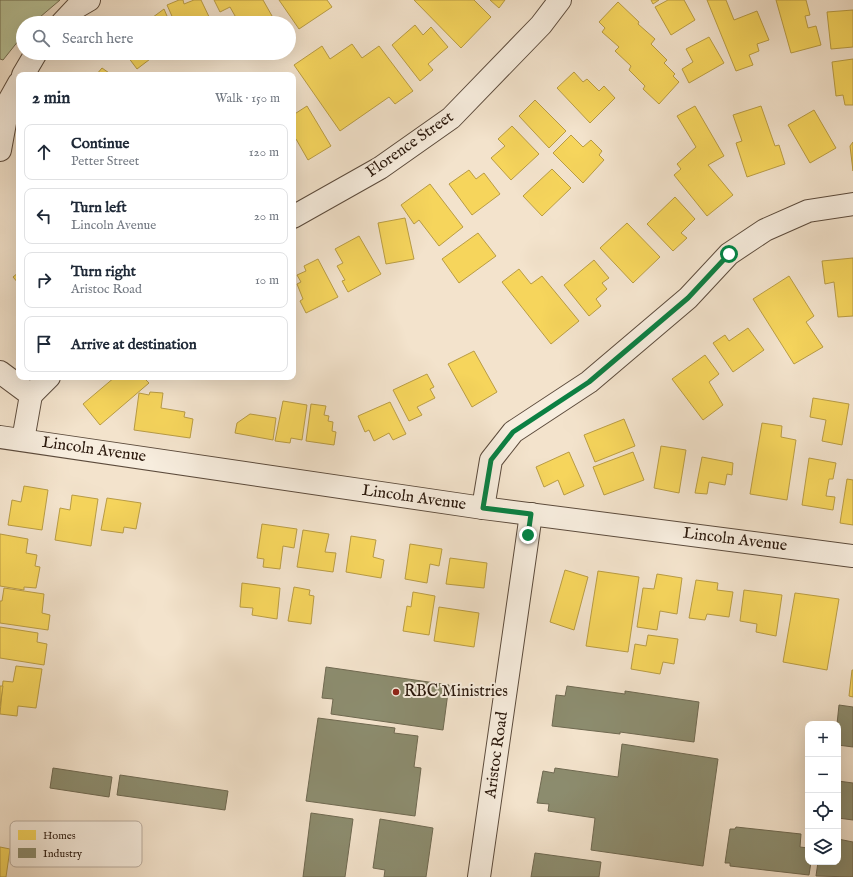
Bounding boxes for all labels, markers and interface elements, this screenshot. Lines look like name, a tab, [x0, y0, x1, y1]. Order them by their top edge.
search box	[16, 16, 296, 60]
icon: search	[30, 27, 52, 49]
text: Search here	[62, 29, 133, 48]
text: 2 min	[32, 88, 70, 109]
text: Walk · 150 m	[215, 90, 280, 107]
street label: Florence Street	[362, 107, 458, 183]
text: Continue	[71, 134, 129, 153]
icon: ahead	[33, 141, 55, 163]
text: 120 m	[249, 144, 279, 161]
text: Petter Street	[71, 153, 139, 170]
text: Turn left	[71, 198, 127, 217]
icon: left	[33, 205, 55, 227]
text: 20 m	[254, 208, 279, 225]
text: Lincoln Avenue	[71, 217, 156, 234]
route start	[720, 245, 738, 263]
text: Turn right	[71, 262, 136, 281]
icon: right	[33, 269, 55, 291]
text: 10 m	[255, 272, 279, 289]
text: Aristoc Road	[71, 281, 142, 298]
icon: arrive	[33, 333, 55, 355]
text: Arrive at destination	[71, 335, 197, 354]
street label: Lincoln Avenue	[41, 433, 147, 467]
street label: Lincoln Avenue	[361, 481, 467, 515]
street label: Lincoln Avenue	[682, 524, 788, 556]
route end	[519, 526, 537, 544]
place label: RBC Ministries	[404, 682, 508, 702]
marker: RBC Ministries	[391, 687, 401, 697]
street label: Aristoc Road	[481, 710, 513, 801]
map controls	[805, 721, 841, 865]
button: +	[805, 721, 841, 757]
button: −	[805, 757, 841, 793]
button: locate	[805, 793, 841, 829]
legend	[10, 821, 142, 867]
text: Homes	[43, 829, 76, 843]
button: layers	[805, 829, 841, 865]
text: Industry	[43, 847, 83, 861]

